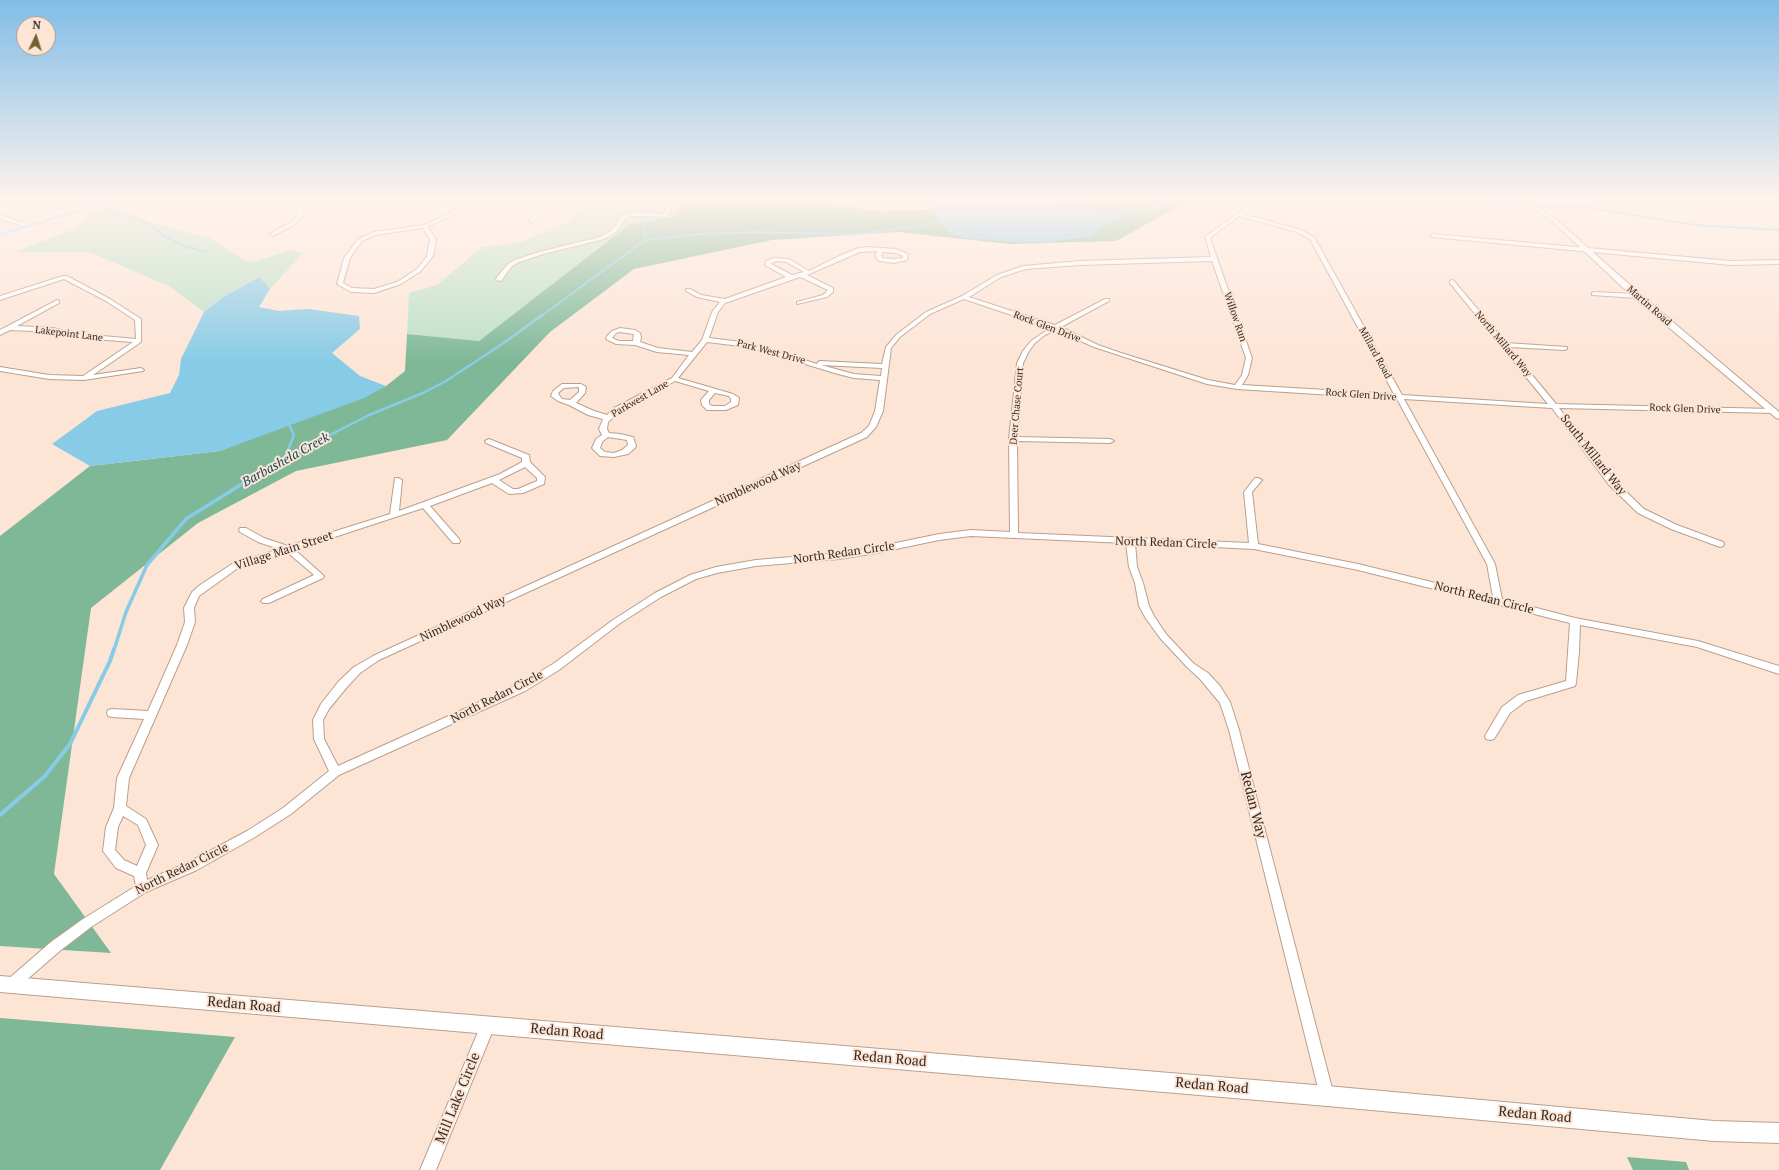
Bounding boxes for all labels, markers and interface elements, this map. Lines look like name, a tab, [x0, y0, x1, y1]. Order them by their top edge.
north arrow	[16, 16, 56, 56]
text: N	[32, 18, 41, 32]
street label: Martin Road	[1624, 283, 1674, 329]
street label: Willow Run	[1221, 291, 1249, 343]
street label: Rock Glen Drive	[1012, 309, 1082, 345]
street label: North Millard Way	[1472, 309, 1534, 379]
street label: Lakepoint Lane	[34, 324, 104, 344]
street label: Millard Road	[1356, 325, 1394, 381]
street label: Park West Drive	[735, 337, 807, 367]
street label: Deer Chase Court	[1008, 367, 1026, 445]
street label: Parkwest Lane	[609, 378, 671, 420]
street label: Rock Glen Drive	[1325, 387, 1397, 403]
street label: Rock Glen Drive	[1649, 402, 1721, 416]
street label: South Millard Way	[1557, 412, 1629, 498]
water label: Barbashela Creek	[240, 430, 332, 490]
street label: Nimblewood Way	[713, 459, 803, 509]
street label: Village Main Street	[233, 528, 335, 574]
street label: North Redan Circle	[1115, 534, 1217, 552]
street label: North Redan Circle	[793, 539, 895, 567]
street label: North Redan Circle	[1433, 579, 1535, 617]
street label: Nimblewood Way	[418, 593, 508, 645]
street label: North Redan Circle	[448, 667, 546, 727]
street label: Redan Way	[1237, 770, 1269, 840]
street label: North Redan Circle	[133, 840, 231, 898]
street label: Redan Road	[207, 993, 281, 1017]
street label: Redan Road	[530, 1020, 604, 1044]
street label: Redan Road	[853, 1047, 927, 1071]
street label: Mill Lake Circle	[432, 1050, 484, 1146]
street label: Redan Road	[1175, 1074, 1249, 1098]
street label: Redan Road	[1498, 1103, 1572, 1127]

